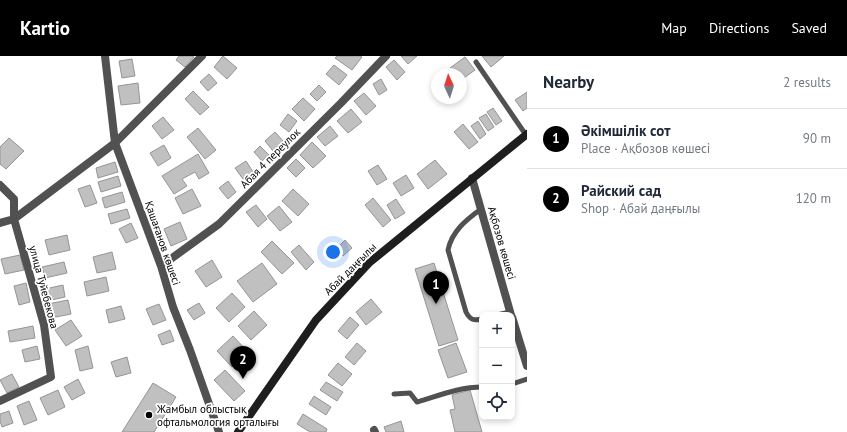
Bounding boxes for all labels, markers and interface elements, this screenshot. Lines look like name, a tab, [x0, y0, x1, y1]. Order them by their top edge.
text: Kartio	[20, 16, 70, 40]
text: Map	[661, 19, 687, 37]
text: Directions	[709, 19, 769, 37]
text: Saved	[791, 19, 827, 37]
north arrow	[431, 68, 467, 104]
text: Nearby	[543, 71, 594, 93]
text: 2 results	[783, 74, 831, 91]
text: Әкімшілік сот	[581, 121, 671, 140]
street label: Абая 4 переулок	[237, 124, 304, 191]
text: 1	[552, 130, 560, 147]
text: 90 m	[803, 130, 831, 147]
text: Place · Ақбозов көшесі	[581, 140, 710, 157]
text: Райский сад	[581, 181, 661, 200]
text: 2	[552, 190, 560, 207]
text: 120 m	[796, 190, 831, 207]
street label: Қашағанов көшесі	[142, 199, 184, 287]
text: Shop · Абай даңғылы	[581, 200, 700, 217]
street label: Ақбозов көшесі	[485, 205, 519, 281]
street label: Абай даңғылы	[321, 240, 379, 298]
your location	[323, 242, 343, 262]
street label: улица Туйебекова	[26, 244, 62, 330]
pin: 1	[423, 271, 449, 304]
map controls	[479, 312, 515, 420]
button: +	[479, 312, 515, 348]
pin: 2	[230, 346, 256, 379]
button: −	[479, 348, 515, 384]
button: locate	[479, 384, 515, 420]
place label: Жамбыл облыстық офтальмология орталығы	[156, 402, 279, 429]
marker: Жамбыл облыстық офтальмология орталығы	[144, 410, 154, 420]

